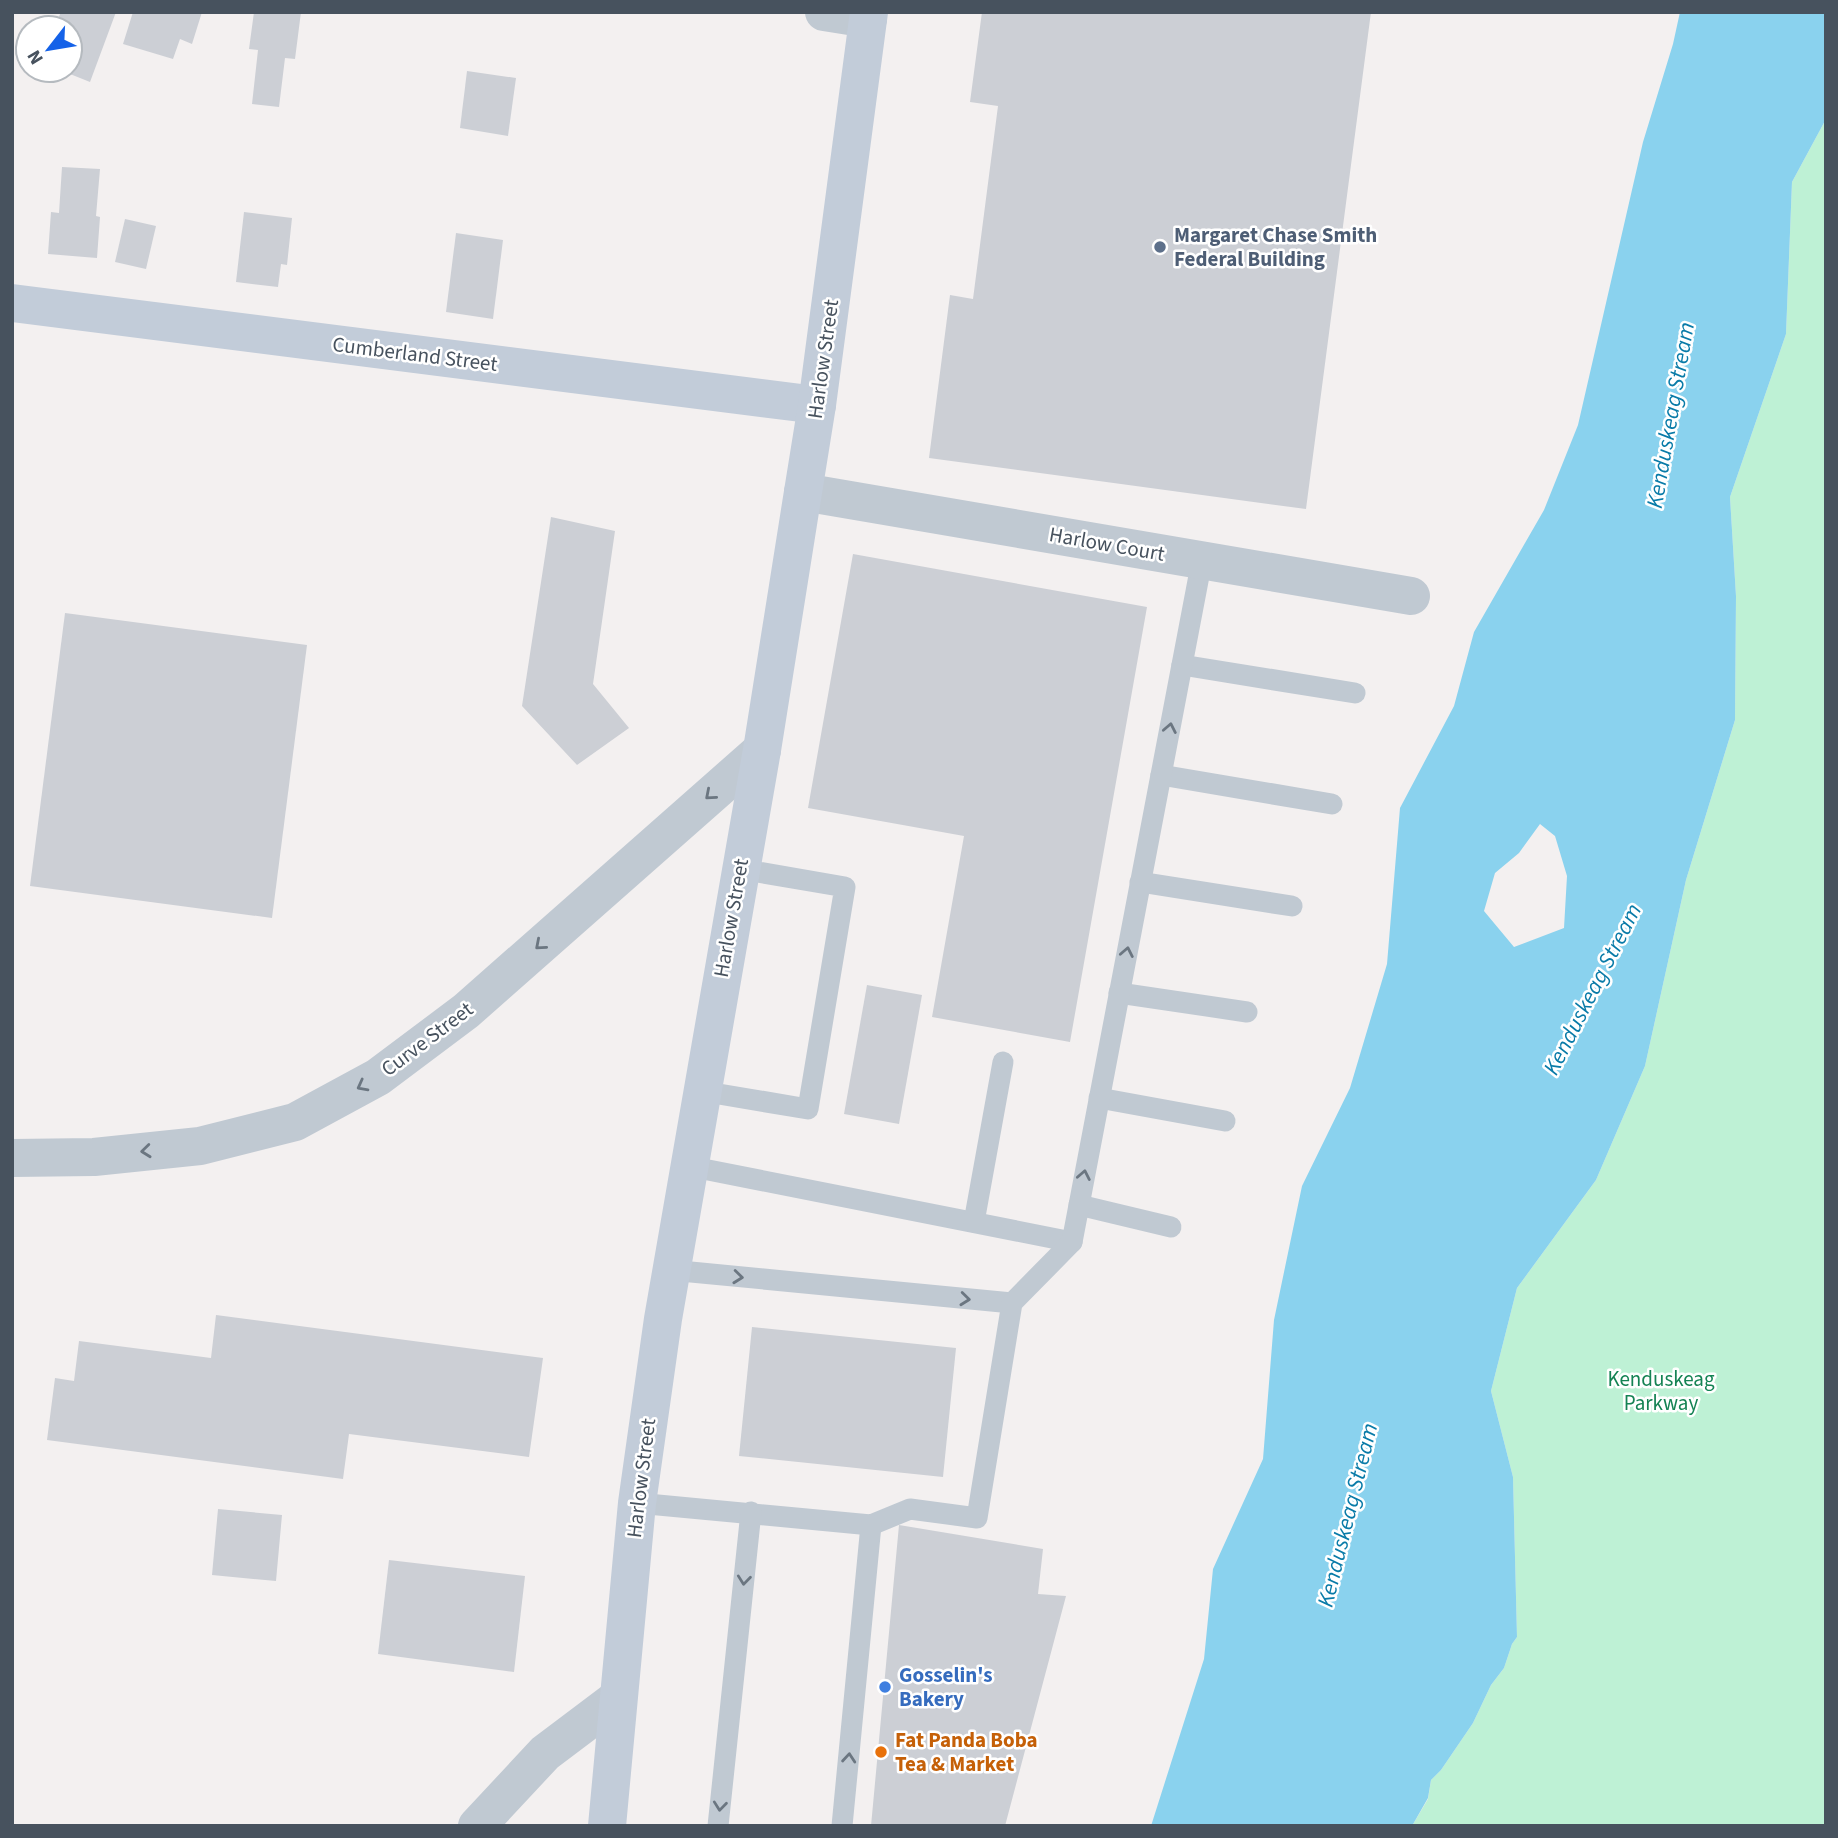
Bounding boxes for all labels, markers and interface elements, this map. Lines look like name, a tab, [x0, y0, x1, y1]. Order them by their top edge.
north arrow	[14, 14, 84, 84]
text: N	[21, 45, 51, 69]
place label: Margaret Chase Smith Federal Building	[1174, 220, 1377, 274]
marker: Margaret Chase Smith Federal Building	[1152, 239, 1168, 255]
street label: Harlow Street	[800, 297, 846, 421]
water label: Kenduskeag Stream	[1638, 319, 1703, 511]
street label: Cumberland Street	[331, 329, 499, 379]
street label: Harlow Court	[1047, 519, 1167, 569]
one-way arrow	[1161, 722, 1176, 734]
one-way arrow	[706, 787, 719, 799]
street label: Harlow Street	[706, 856, 756, 980]
water label: Kenduskeag Stream	[1535, 898, 1650, 1081]
one-way arrow	[535, 937, 548, 950]
one-way arrow	[1119, 946, 1134, 958]
street label: Curve Street	[375, 995, 479, 1083]
one-way arrow	[356, 1078, 369, 1091]
one-way arrow	[141, 1144, 152, 1159]
one-way arrow	[1076, 1169, 1091, 1181]
one-way arrow	[733, 1269, 744, 1284]
one-way arrow	[960, 1291, 971, 1306]
park label: Kenduskeag Parkway	[1607, 1364, 1715, 1418]
street label: Harlow Street	[619, 1417, 663, 1539]
water label: Kenduskeag Stream	[1309, 1420, 1386, 1611]
one-way arrow	[737, 1575, 752, 1586]
place label: Gosselin's Bakery	[899, 1660, 992, 1714]
marker: Gosselin's Bakery	[877, 1679, 893, 1695]
place label: Fat Panda Boba Tea & Market	[895, 1725, 1038, 1779]
marker: Fat Panda Boba Tea & Market	[873, 1744, 889, 1760]
one-way arrow	[841, 1752, 856, 1764]
one-way arrow	[713, 1801, 728, 1812]

